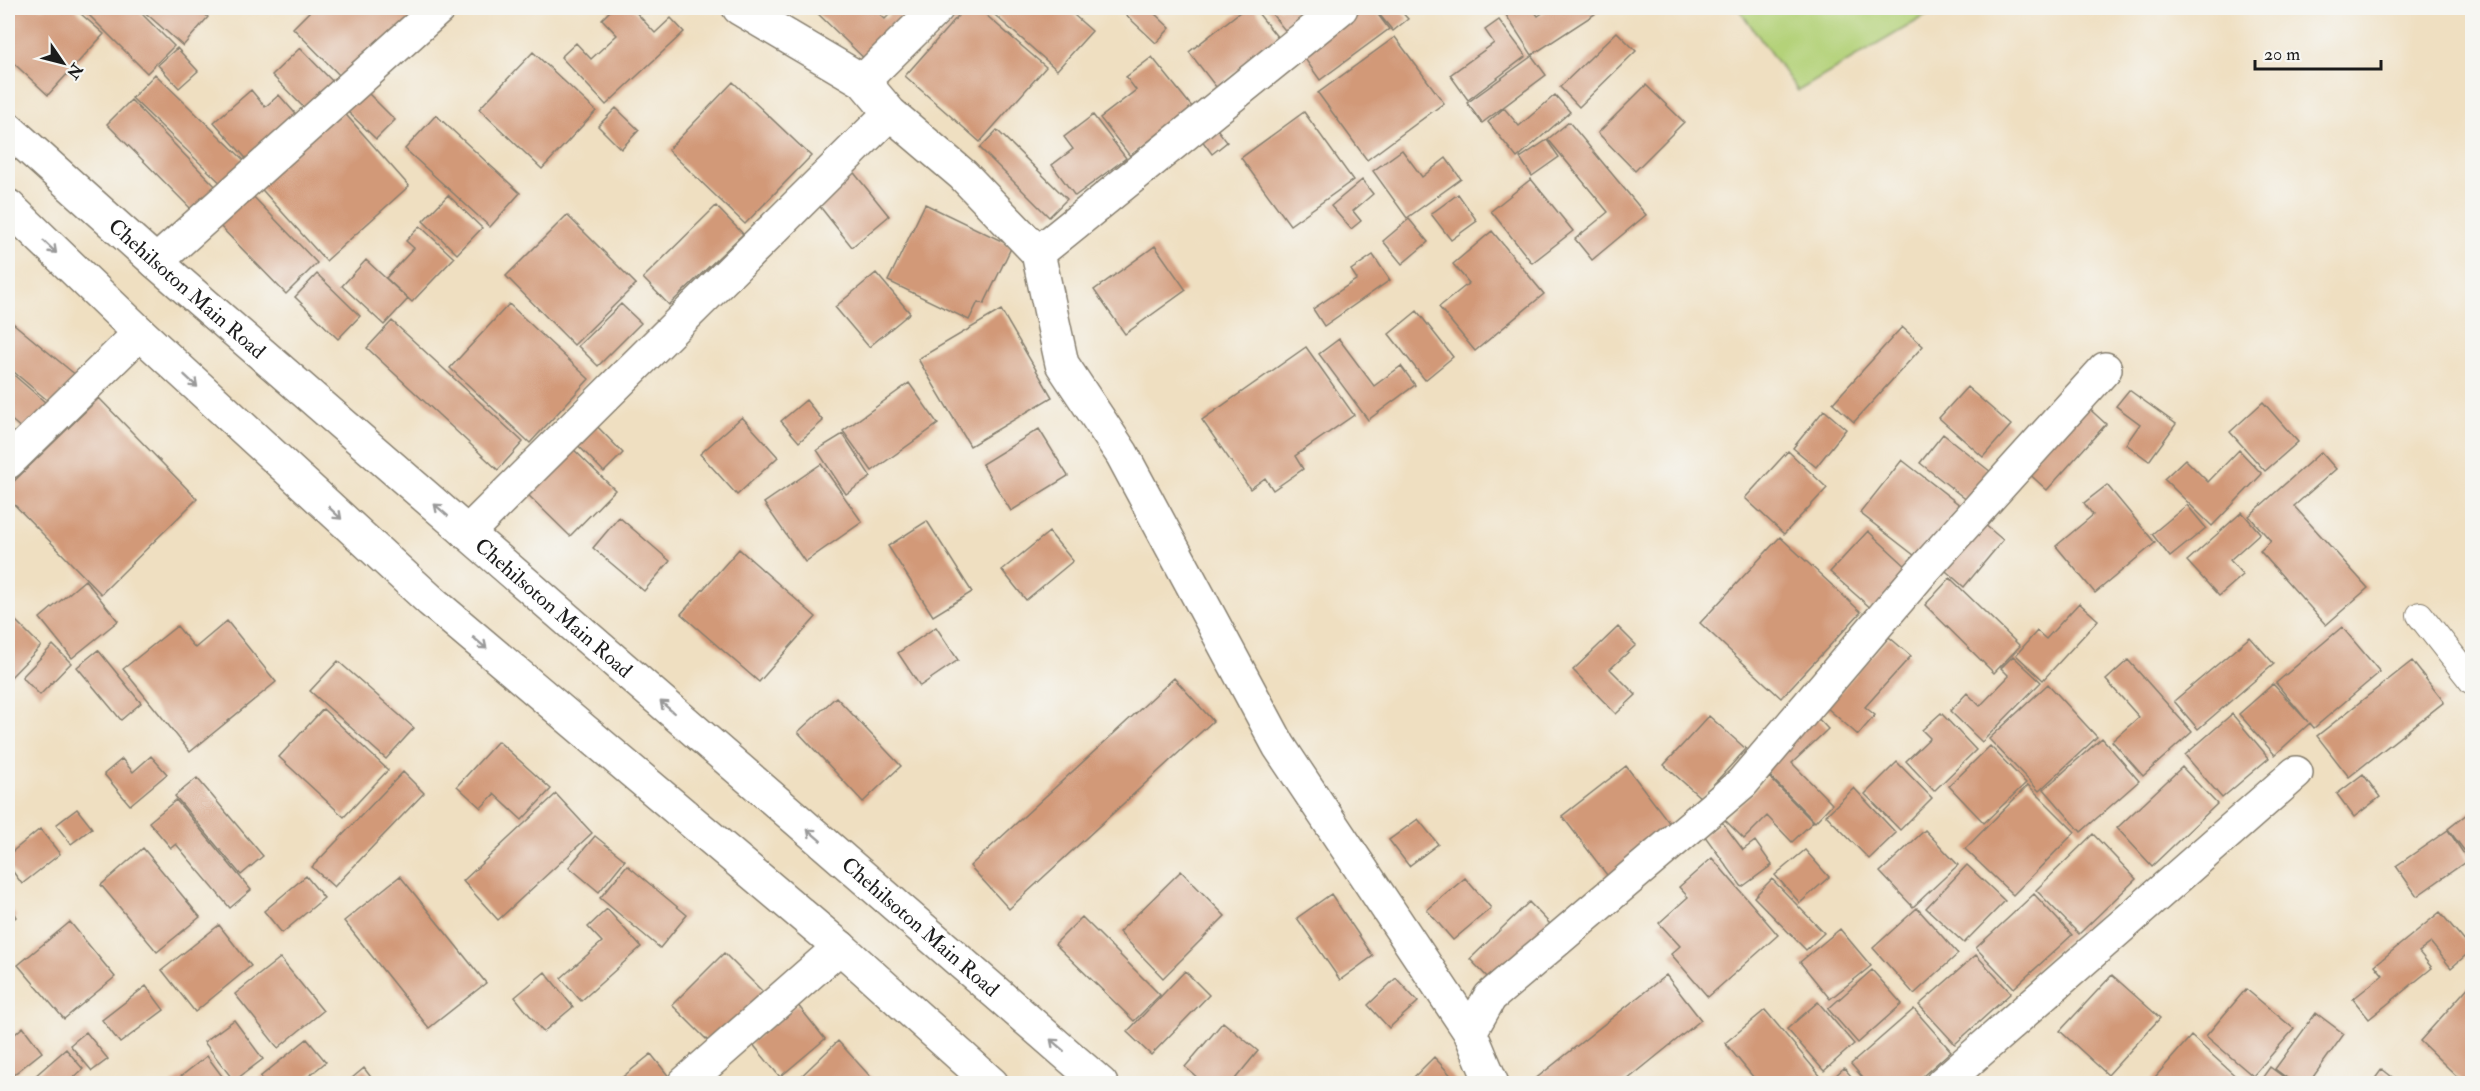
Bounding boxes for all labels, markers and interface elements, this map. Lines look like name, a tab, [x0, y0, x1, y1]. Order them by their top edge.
north arrow	[33, 33, 93, 93]
scale bar	[2255, 33, 2381, 71]
text: 20 m	[2264, 43, 2300, 66]
text: N	[62, 59, 87, 83]
street label: Chehilsoton Main Road	[103, 212, 272, 365]
one-way arrow	[42, 240, 57, 254]
one-way arrow	[184, 374, 199, 388]
one-way arrow	[434, 503, 449, 517]
one-way arrow	[327, 506, 342, 520]
street label: Chehilsoton Main Road	[469, 532, 639, 684]
one-way arrow	[472, 636, 487, 650]
one-way arrow	[660, 700, 675, 714]
one-way arrow	[807, 828, 822, 842]
street label: Chehilsoton Main Road	[836, 851, 1005, 1003]
one-way arrow	[1049, 1039, 1065, 1052]

